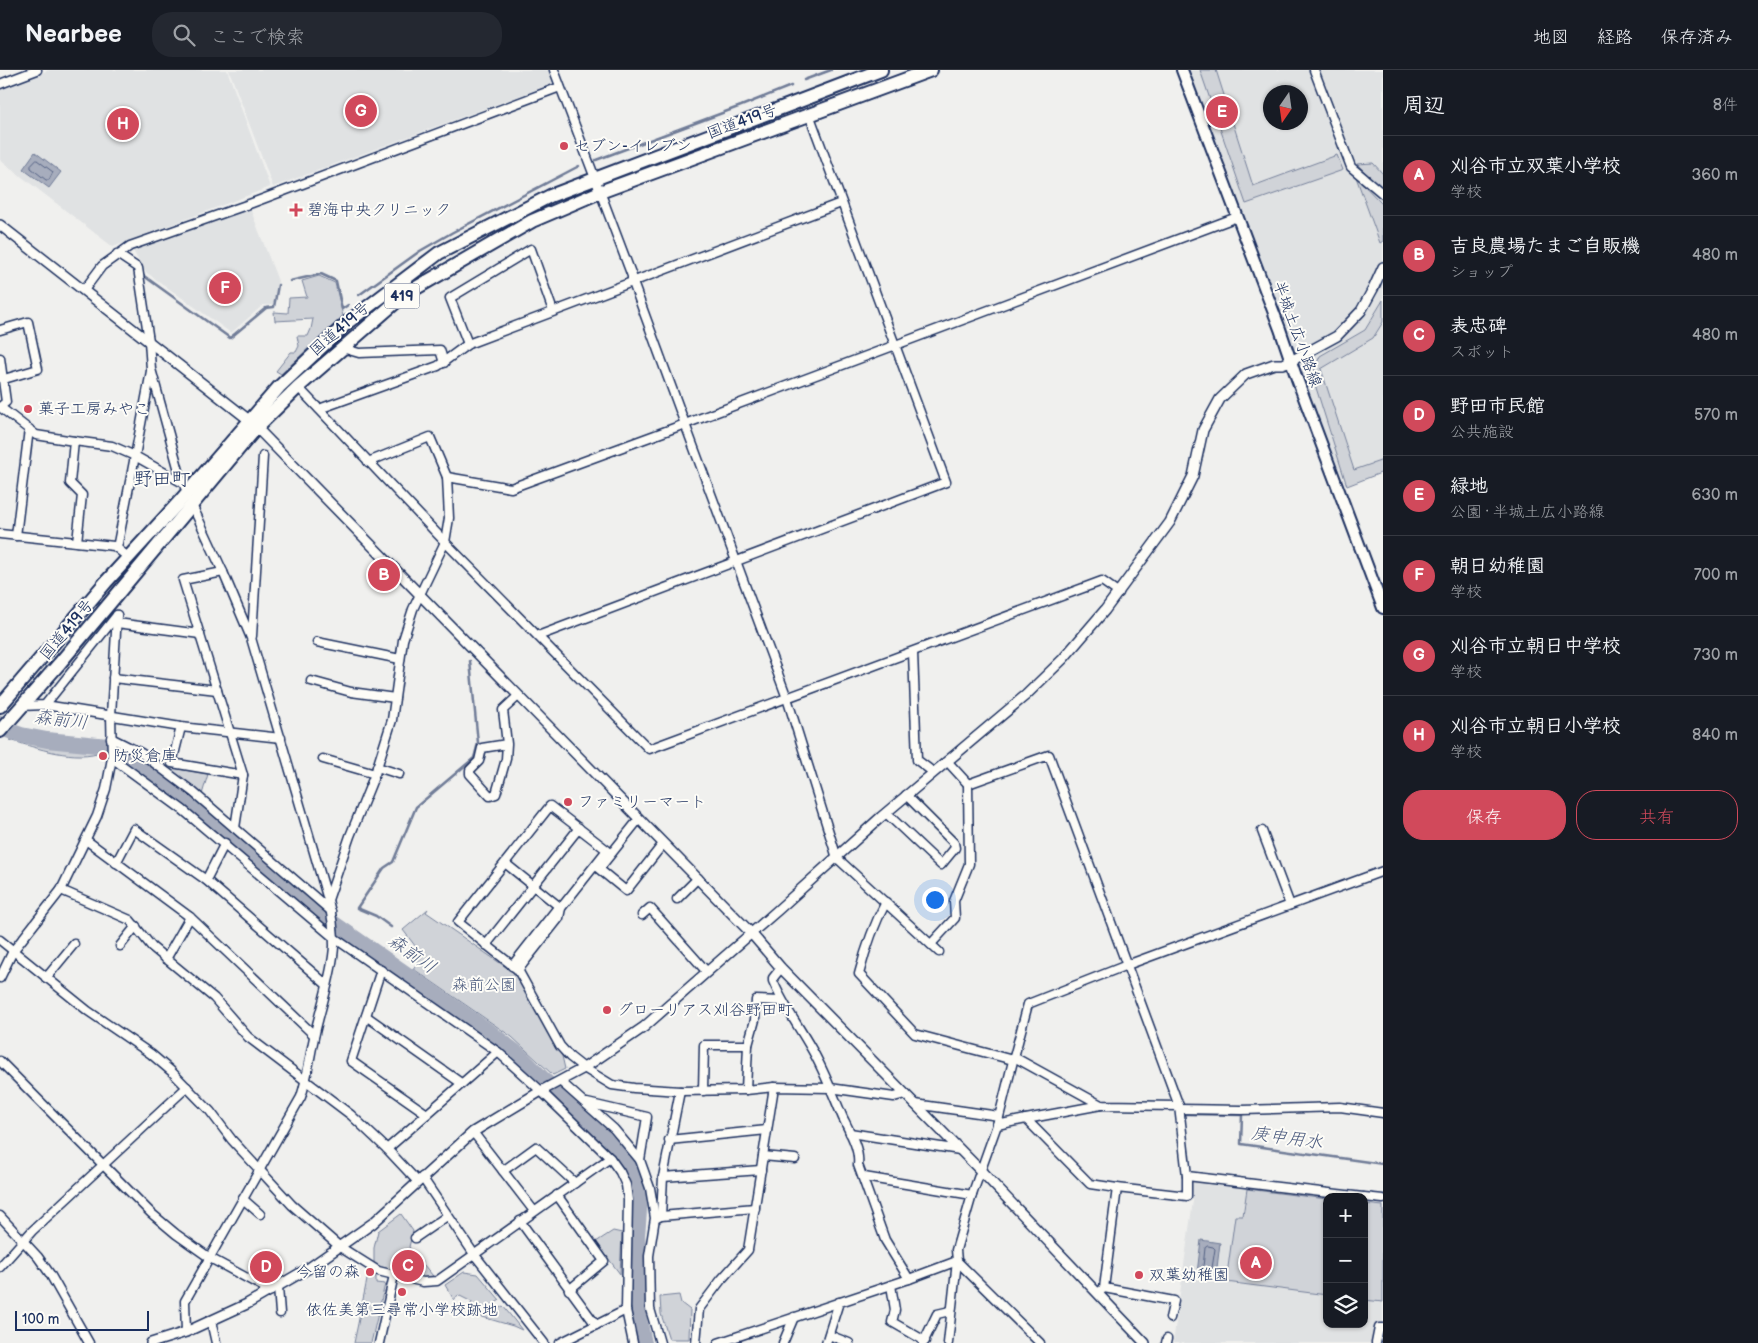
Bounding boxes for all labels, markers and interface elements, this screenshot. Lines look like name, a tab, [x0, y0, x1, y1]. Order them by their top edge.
search box	[152, 12, 502, 57]
text: Nearbee	[25, 20, 122, 49]
icon: search	[170, 21, 198, 49]
text: ここで検索	[210, 26, 305, 49]
text: 地図	[1533, 27, 1569, 48]
text: 経路	[1597, 27, 1633, 48]
text: 保存済み	[1661, 27, 1733, 48]
north arrow	[1263, 85, 1308, 130]
pin: G	[345, 92, 377, 130]
pin: E	[1206, 93, 1238, 131]
text: 周辺	[1403, 93, 1445, 118]
text: 8件	[1713, 96, 1738, 115]
street label: 国道419号	[704, 101, 780, 143]
pin: H	[107, 105, 139, 143]
place label: セブン-イレブン	[574, 137, 692, 156]
marker: セブン-イレブン	[558, 140, 570, 152]
text: 刈谷市立双葉小学校	[1450, 155, 1621, 178]
text: A	[1414, 166, 1424, 185]
text: 360 m	[1691, 166, 1738, 185]
text: 学校	[1450, 183, 1482, 202]
place label: 碧海中央クリニック	[307, 201, 451, 220]
marker: 碧海中央クリニック	[289, 203, 303, 217]
text: 吉良農場たまご自販機	[1450, 235, 1640, 258]
text: B	[1413, 246, 1425, 265]
text: 480 m	[1692, 246, 1738, 265]
text: ショップ	[1450, 263, 1513, 282]
pin: F	[209, 269, 241, 307]
street label: 半城土広小路線	[1269, 278, 1325, 390]
road number: 419	[384, 284, 420, 308]
street label: 国道419号	[306, 298, 374, 360]
text: 表忠碑	[1450, 315, 1507, 338]
text: C	[1413, 326, 1425, 345]
text: 480 m	[1692, 326, 1738, 345]
text: スポット	[1450, 343, 1514, 362]
text: 野田市民館	[1450, 395, 1545, 418]
place label: 菓子工房みやこ	[38, 400, 150, 419]
marker: 菓子工房みやこ	[22, 403, 34, 415]
text: D	[1413, 406, 1425, 425]
text: 570 m	[1694, 406, 1738, 425]
text: 公共施設	[1450, 423, 1514, 442]
district label: 野田町	[133, 468, 191, 491]
text: 緑地	[1450, 475, 1488, 498]
text: E	[1414, 486, 1424, 505]
text: 630 m	[1691, 486, 1738, 505]
text: 公園 · 半城土広小路線	[1450, 503, 1604, 522]
text: 朝日幼稚園	[1450, 555, 1545, 578]
pin: B	[368, 556, 400, 594]
text: F	[1414, 566, 1424, 585]
text: 700 m	[1694, 566, 1738, 585]
text: 学校	[1450, 583, 1482, 602]
street label: 国道419号	[36, 596, 98, 664]
text: 刈谷市立朝日中学校	[1450, 635, 1621, 658]
text: G	[1413, 646, 1425, 665]
text: 730 m	[1693, 646, 1738, 665]
text: 学校	[1450, 663, 1482, 682]
water label: 森前川	[33, 706, 89, 734]
text: 刈谷市立朝日小学校	[1450, 715, 1621, 738]
text: H	[1413, 726, 1425, 745]
text: 840 m	[1692, 726, 1738, 745]
text: 学校	[1450, 743, 1482, 762]
place label: 防災倉庫	[113, 747, 177, 766]
marker: 防災倉庫	[97, 750, 109, 762]
button: 保存	[1403, 790, 1566, 840]
button: 共有	[1576, 790, 1738, 840]
place label: ファミリーマート	[578, 793, 706, 812]
marker: ファミリーマート	[562, 796, 574, 808]
your location	[922, 887, 948, 913]
water label: 森前川	[384, 930, 440, 978]
park label: 森前公園	[452, 976, 516, 995]
place label: グローリアス刈谷野田町	[617, 1001, 793, 1020]
marker: グローリアス刈谷野田町	[601, 1004, 613, 1016]
water label: 庚申用水	[1250, 1123, 1324, 1153]
map controls	[1323, 1193, 1368, 1328]
button: +	[1323, 1193, 1368, 1238]
button: −	[1323, 1238, 1368, 1283]
pin: A	[1240, 1244, 1272, 1282]
pin: C	[392, 1247, 424, 1285]
pin: D	[250, 1248, 282, 1286]
place label: 今留の森	[296, 1263, 360, 1282]
marker: 今留の森	[364, 1266, 376, 1278]
place label: 双葉幼稚園	[1149, 1266, 1229, 1285]
marker: 双葉幼稚園	[1133, 1269, 1145, 1281]
button: layers	[1323, 1283, 1368, 1328]
marker: 依佐美第三尋常小学校跡地	[396, 1286, 408, 1298]
place label: 依佐美第三尋常小学校跡地	[306, 1301, 498, 1320]
scale bar	[15, 1308, 149, 1331]
text: 100 m	[22, 1311, 59, 1328]

